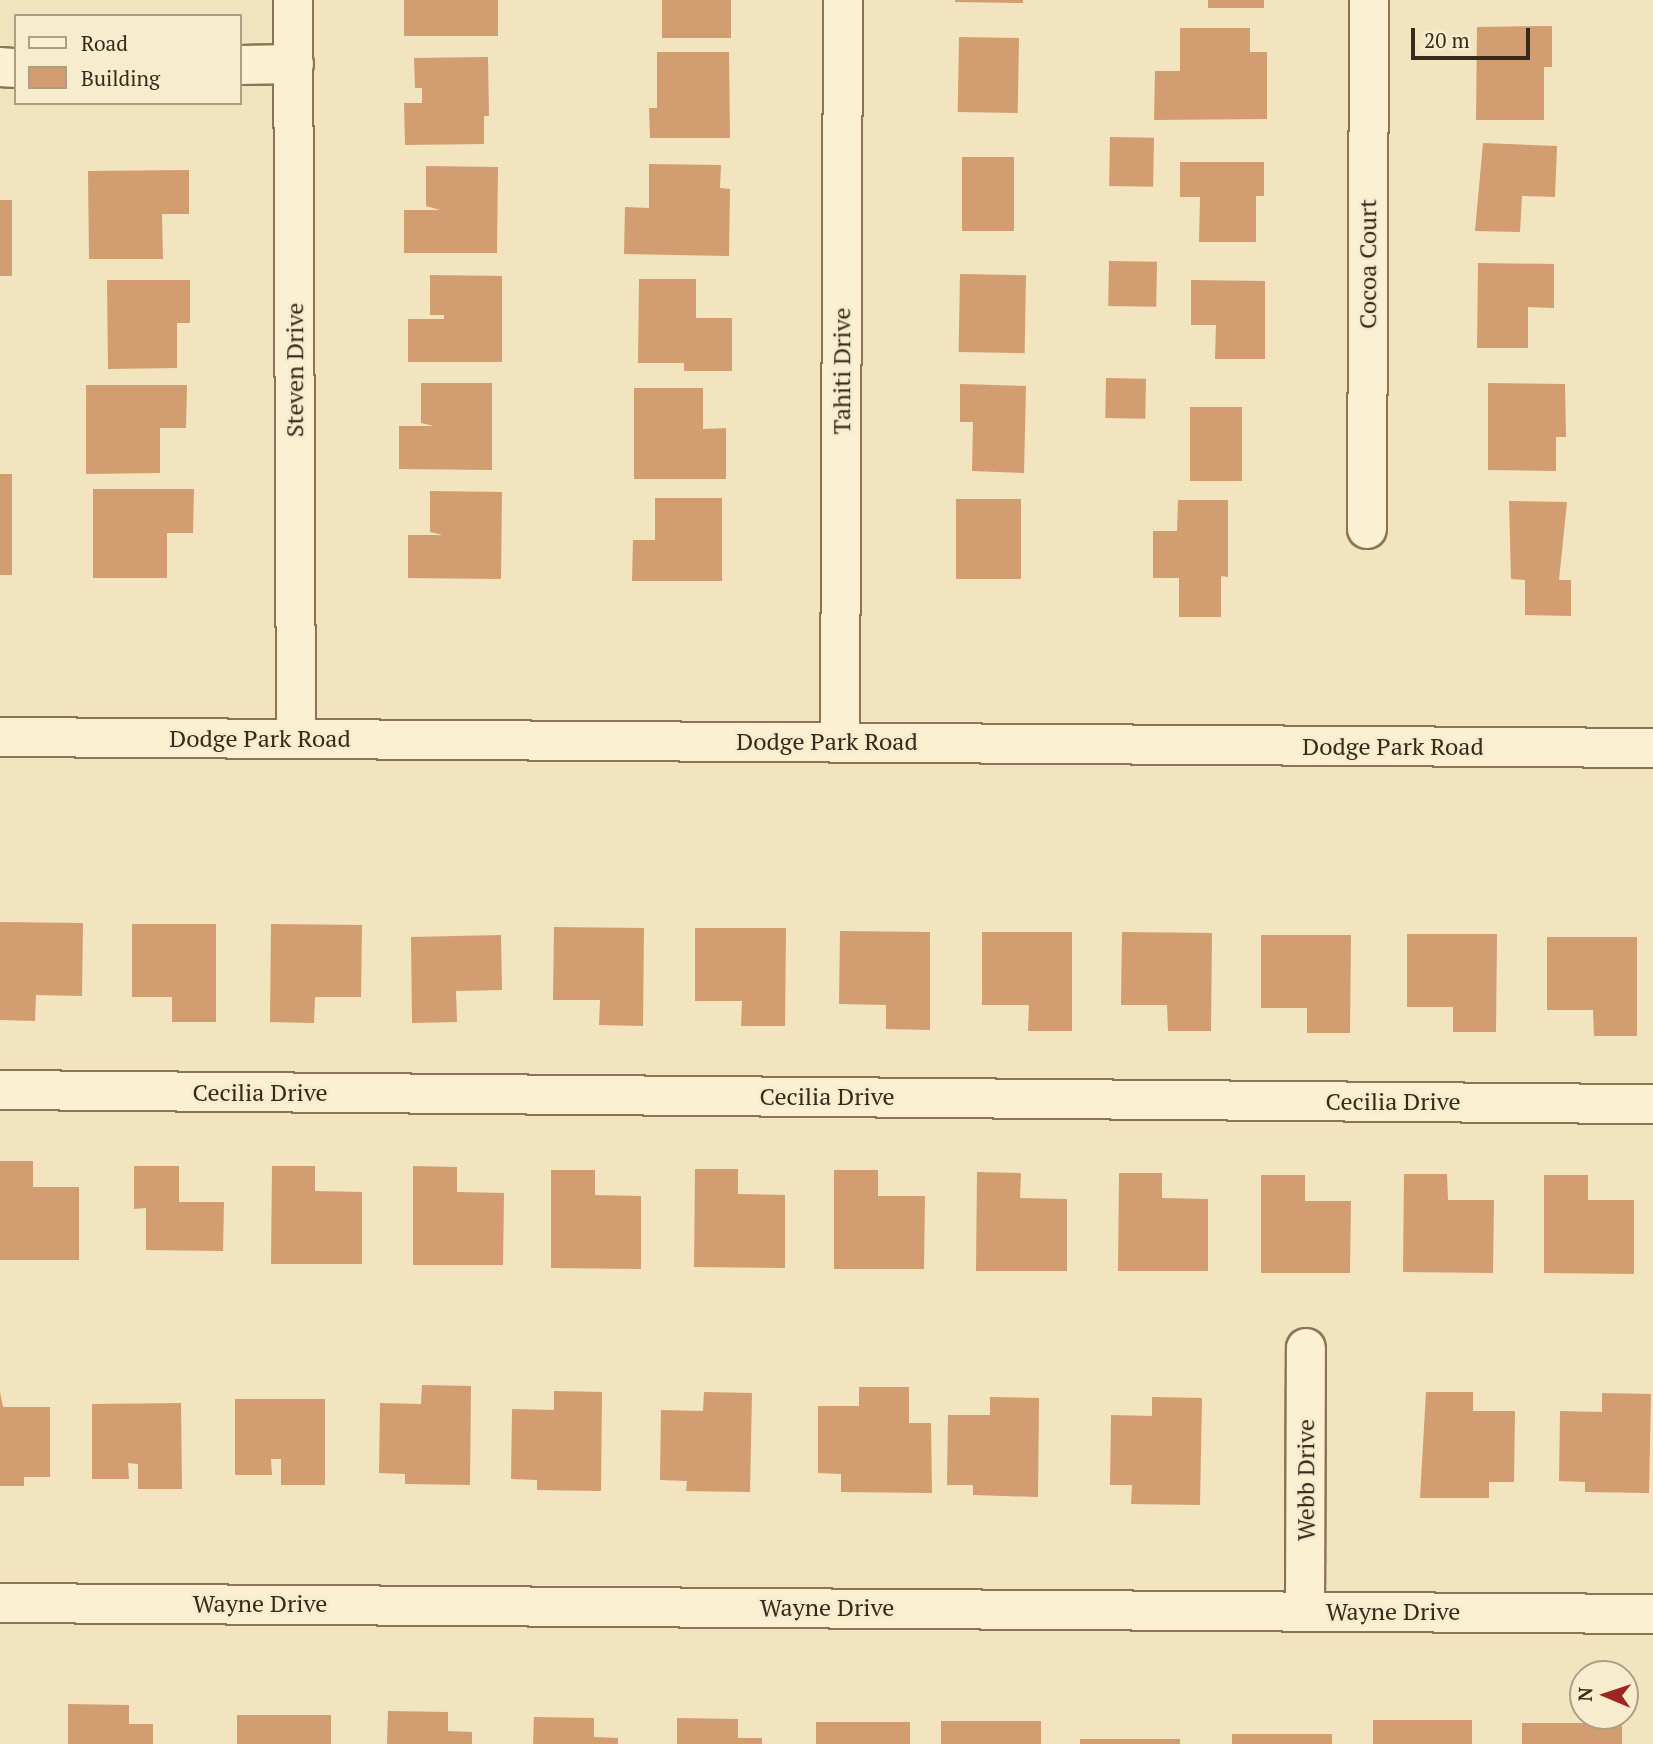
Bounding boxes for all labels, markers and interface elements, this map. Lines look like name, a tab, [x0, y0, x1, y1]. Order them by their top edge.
legend	[14, 14, 242, 105]
scale bar	[1415, 14, 1534, 58]
text: 20 m	[1424, 26, 1470, 54]
text: Road	[81, 29, 128, 57]
text: Building	[81, 64, 160, 92]
street label: Cocoa Court	[1354, 199, 1382, 329]
street label: Steven Drive	[281, 303, 309, 437]
street label: Tahiti Drive	[828, 308, 856, 434]
street label: Dodge Park Road	[169, 725, 351, 753]
street label: Dodge Park Road	[736, 728, 918, 756]
street label: Dodge Park Road	[1302, 733, 1484, 761]
street label: Cecilia Drive	[193, 1079, 327, 1107]
street label: Cecilia Drive	[760, 1083, 894, 1111]
street label: Cecilia Drive	[1326, 1088, 1460, 1116]
street label: Webb Drive	[1292, 1419, 1320, 1541]
street label: Wayne Drive	[193, 1590, 327, 1618]
street label: Wayne Drive	[760, 1594, 894, 1622]
street label: Wayne Drive	[1326, 1598, 1460, 1626]
north arrow	[1569, 1660, 1639, 1730]
text: N	[1572, 1687, 1597, 1702]

